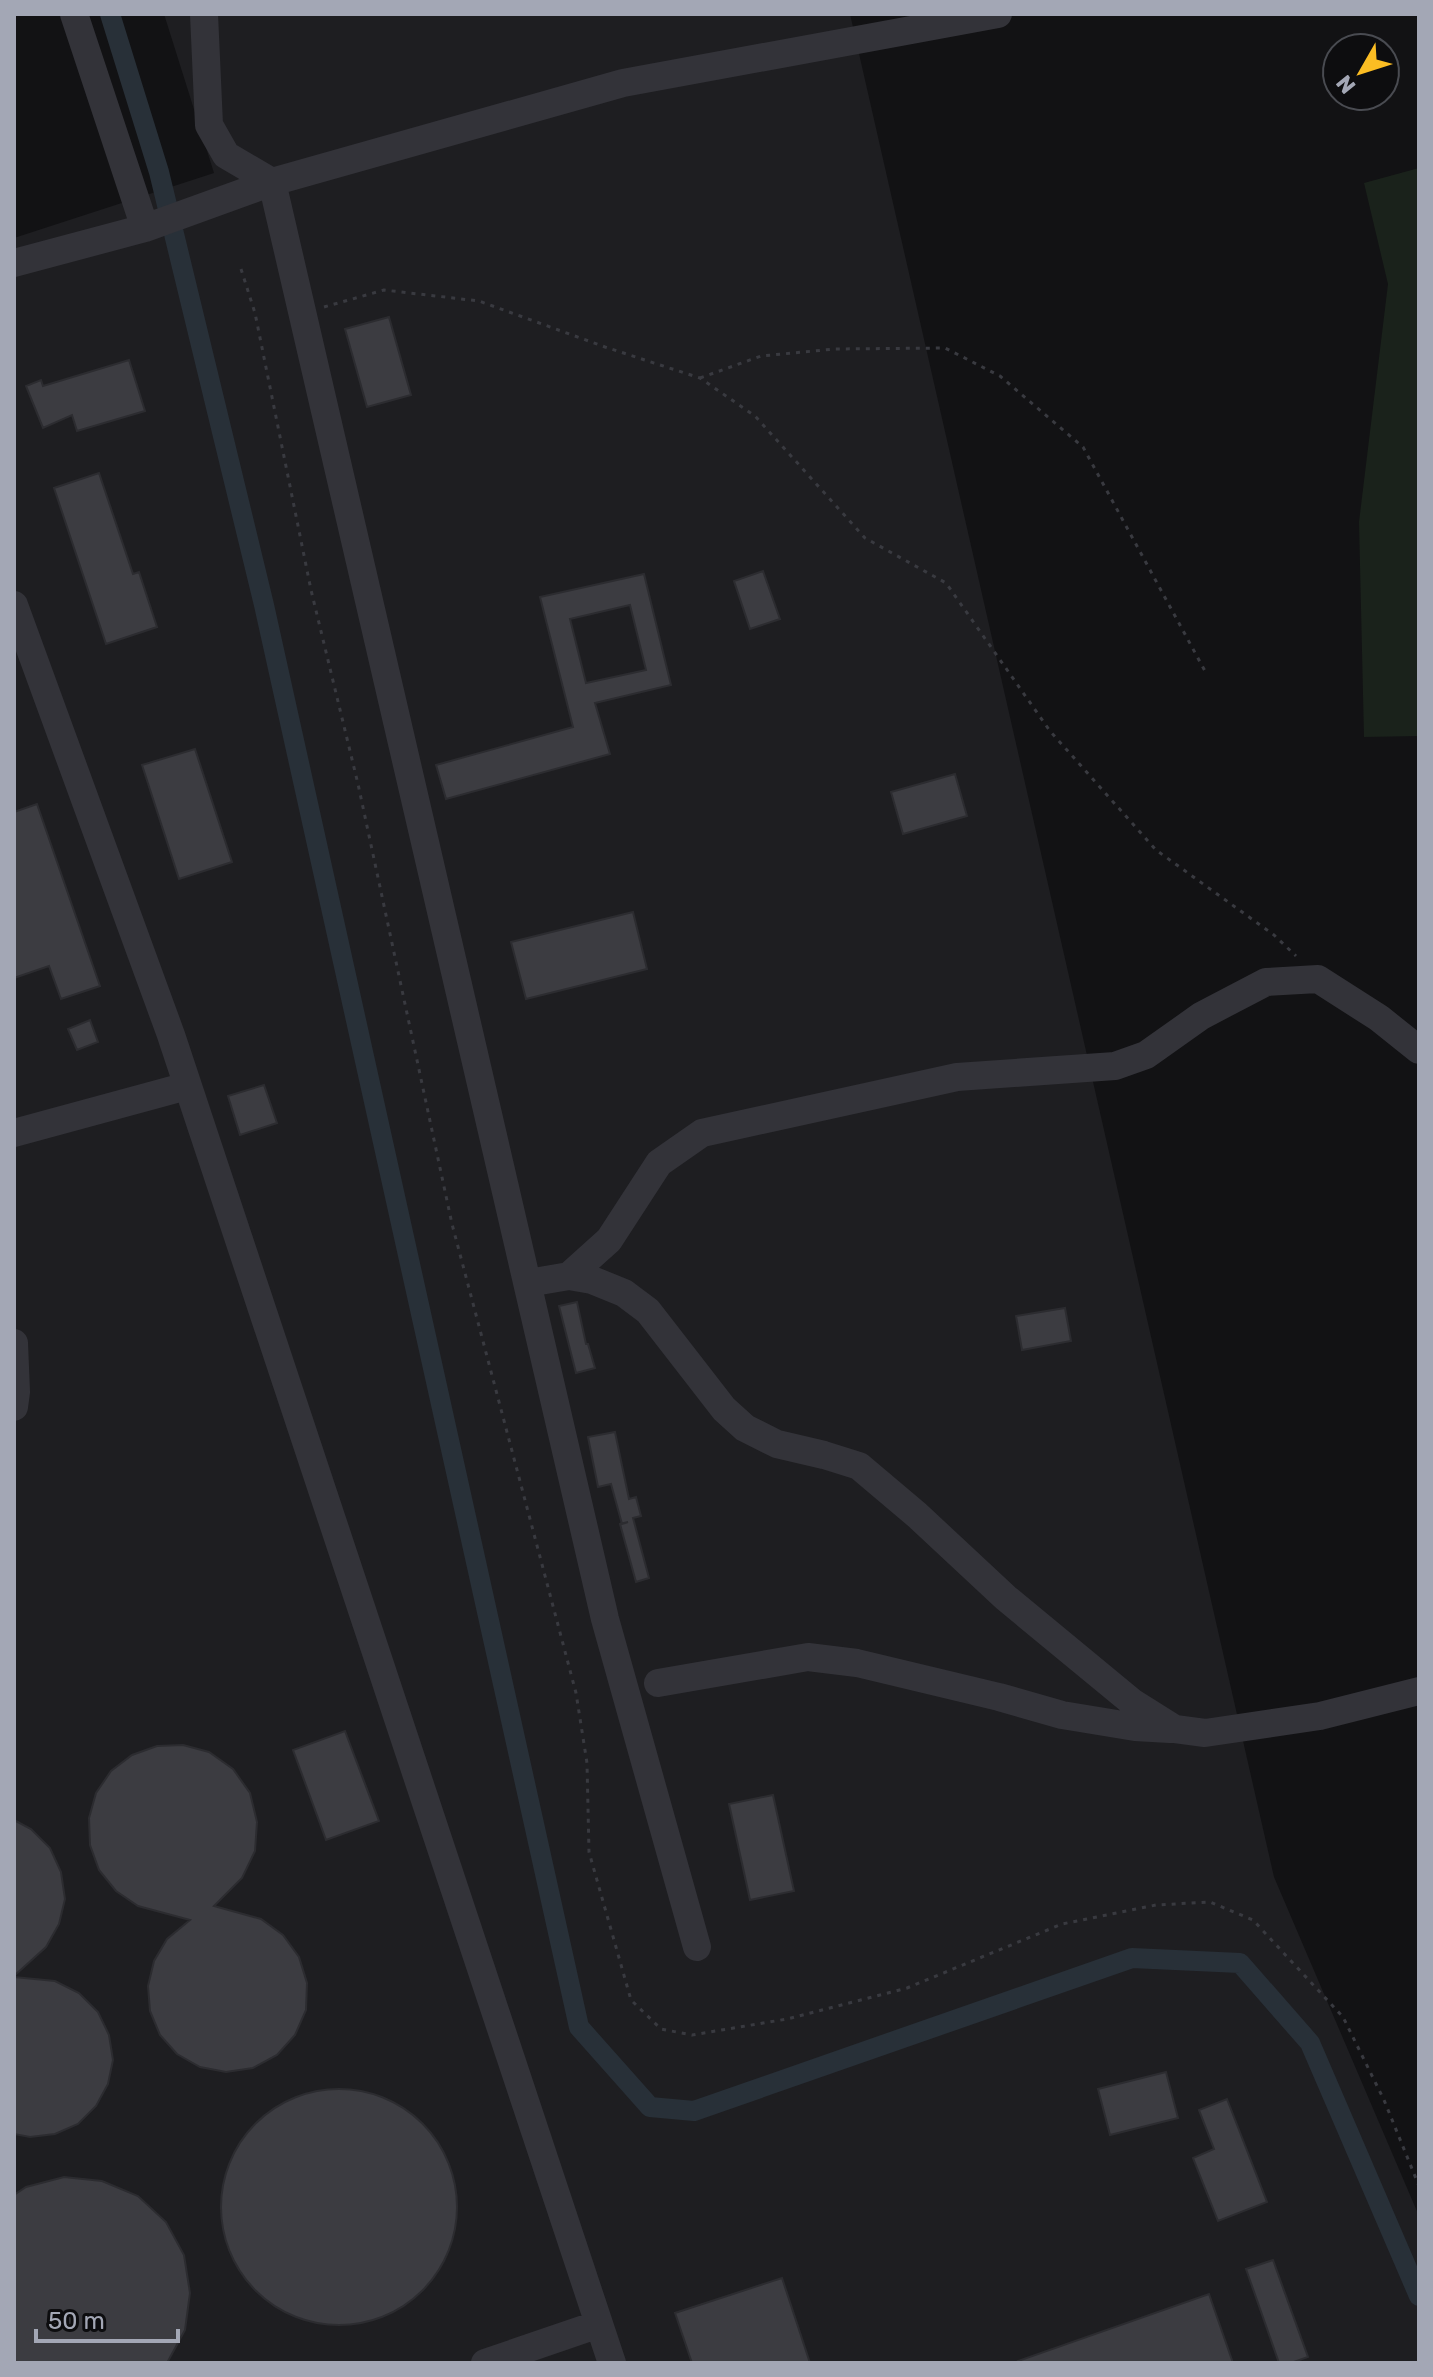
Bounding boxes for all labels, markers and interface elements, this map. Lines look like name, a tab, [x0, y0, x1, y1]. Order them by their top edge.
north arrow	[1321, 32, 1401, 112]
text: N	[1330, 70, 1361, 99]
scale bar	[36, 2293, 178, 2343]
text: 50 m	[48, 2307, 105, 2335]

